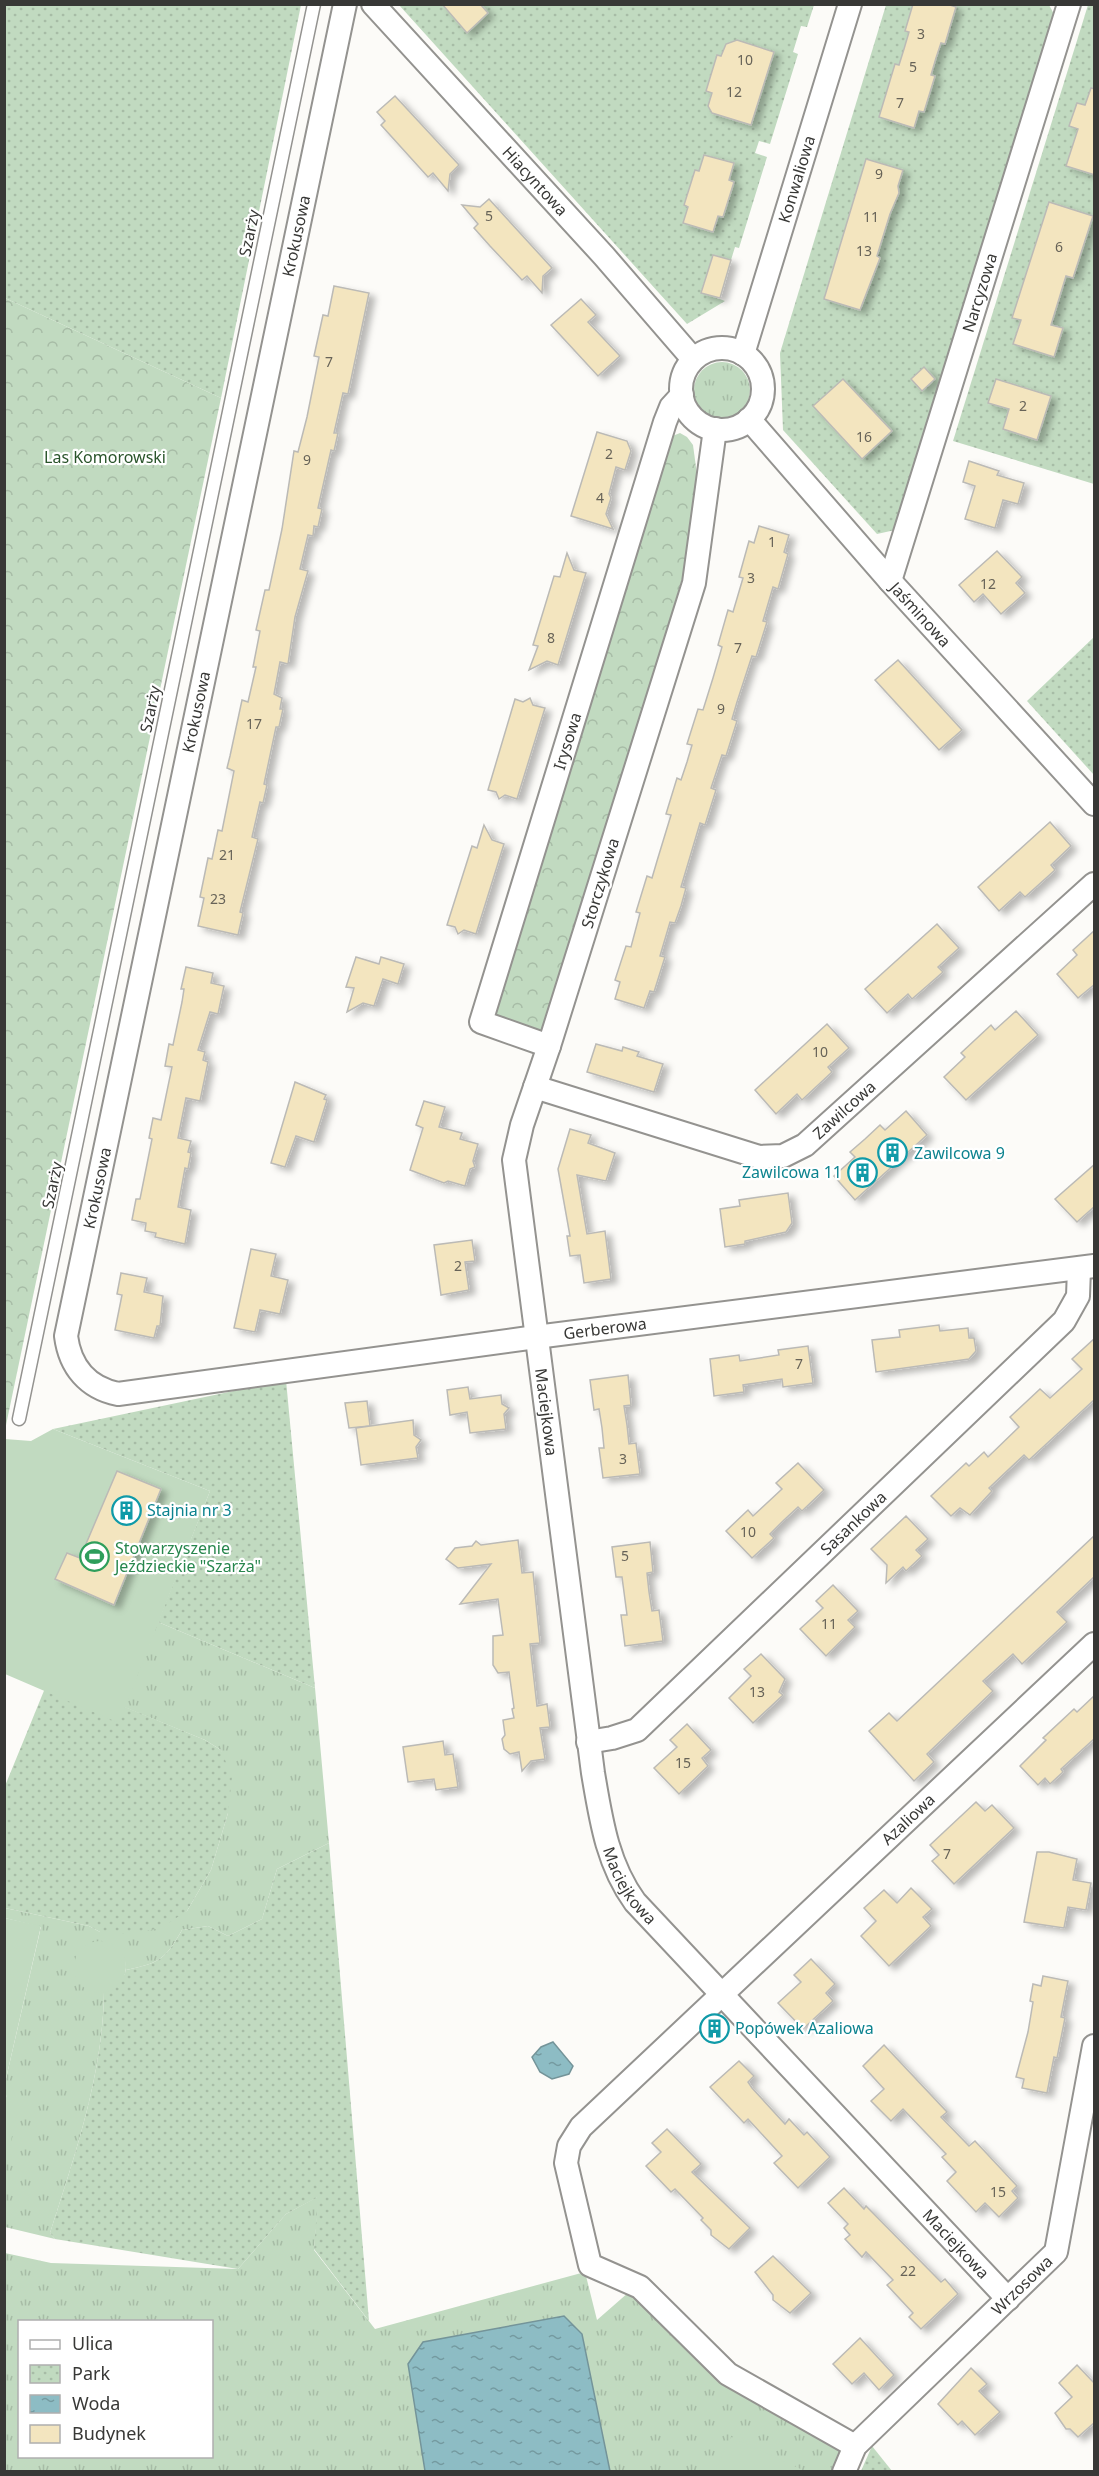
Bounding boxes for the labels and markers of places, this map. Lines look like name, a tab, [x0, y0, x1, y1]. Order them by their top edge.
building icon: Zawilcowa 9	[877, 1137, 909, 1169]
place label: Zawilcowa 9	[914, 1142, 1005, 1164]
building icon: Zawilcowa 11	[847, 1156, 879, 1188]
place label: Zawilcowa 11	[742, 1161, 842, 1183]
building icon: Stajnia nr 3	[110, 1494, 142, 1526]
place label: Stajnia nr 3	[147, 1499, 232, 1521]
place label: Stowarzyszenie Jeździeckie "Szarża"	[113, 1537, 261, 1577]
sports icon: Stowarzyszenie Jeździeckie "Szarża"	[78, 1541, 110, 1573]
building icon: Popówek Azaliowa	[698, 2012, 730, 2044]
place label: Popówek Azaliowa	[735, 2017, 874, 2039]

